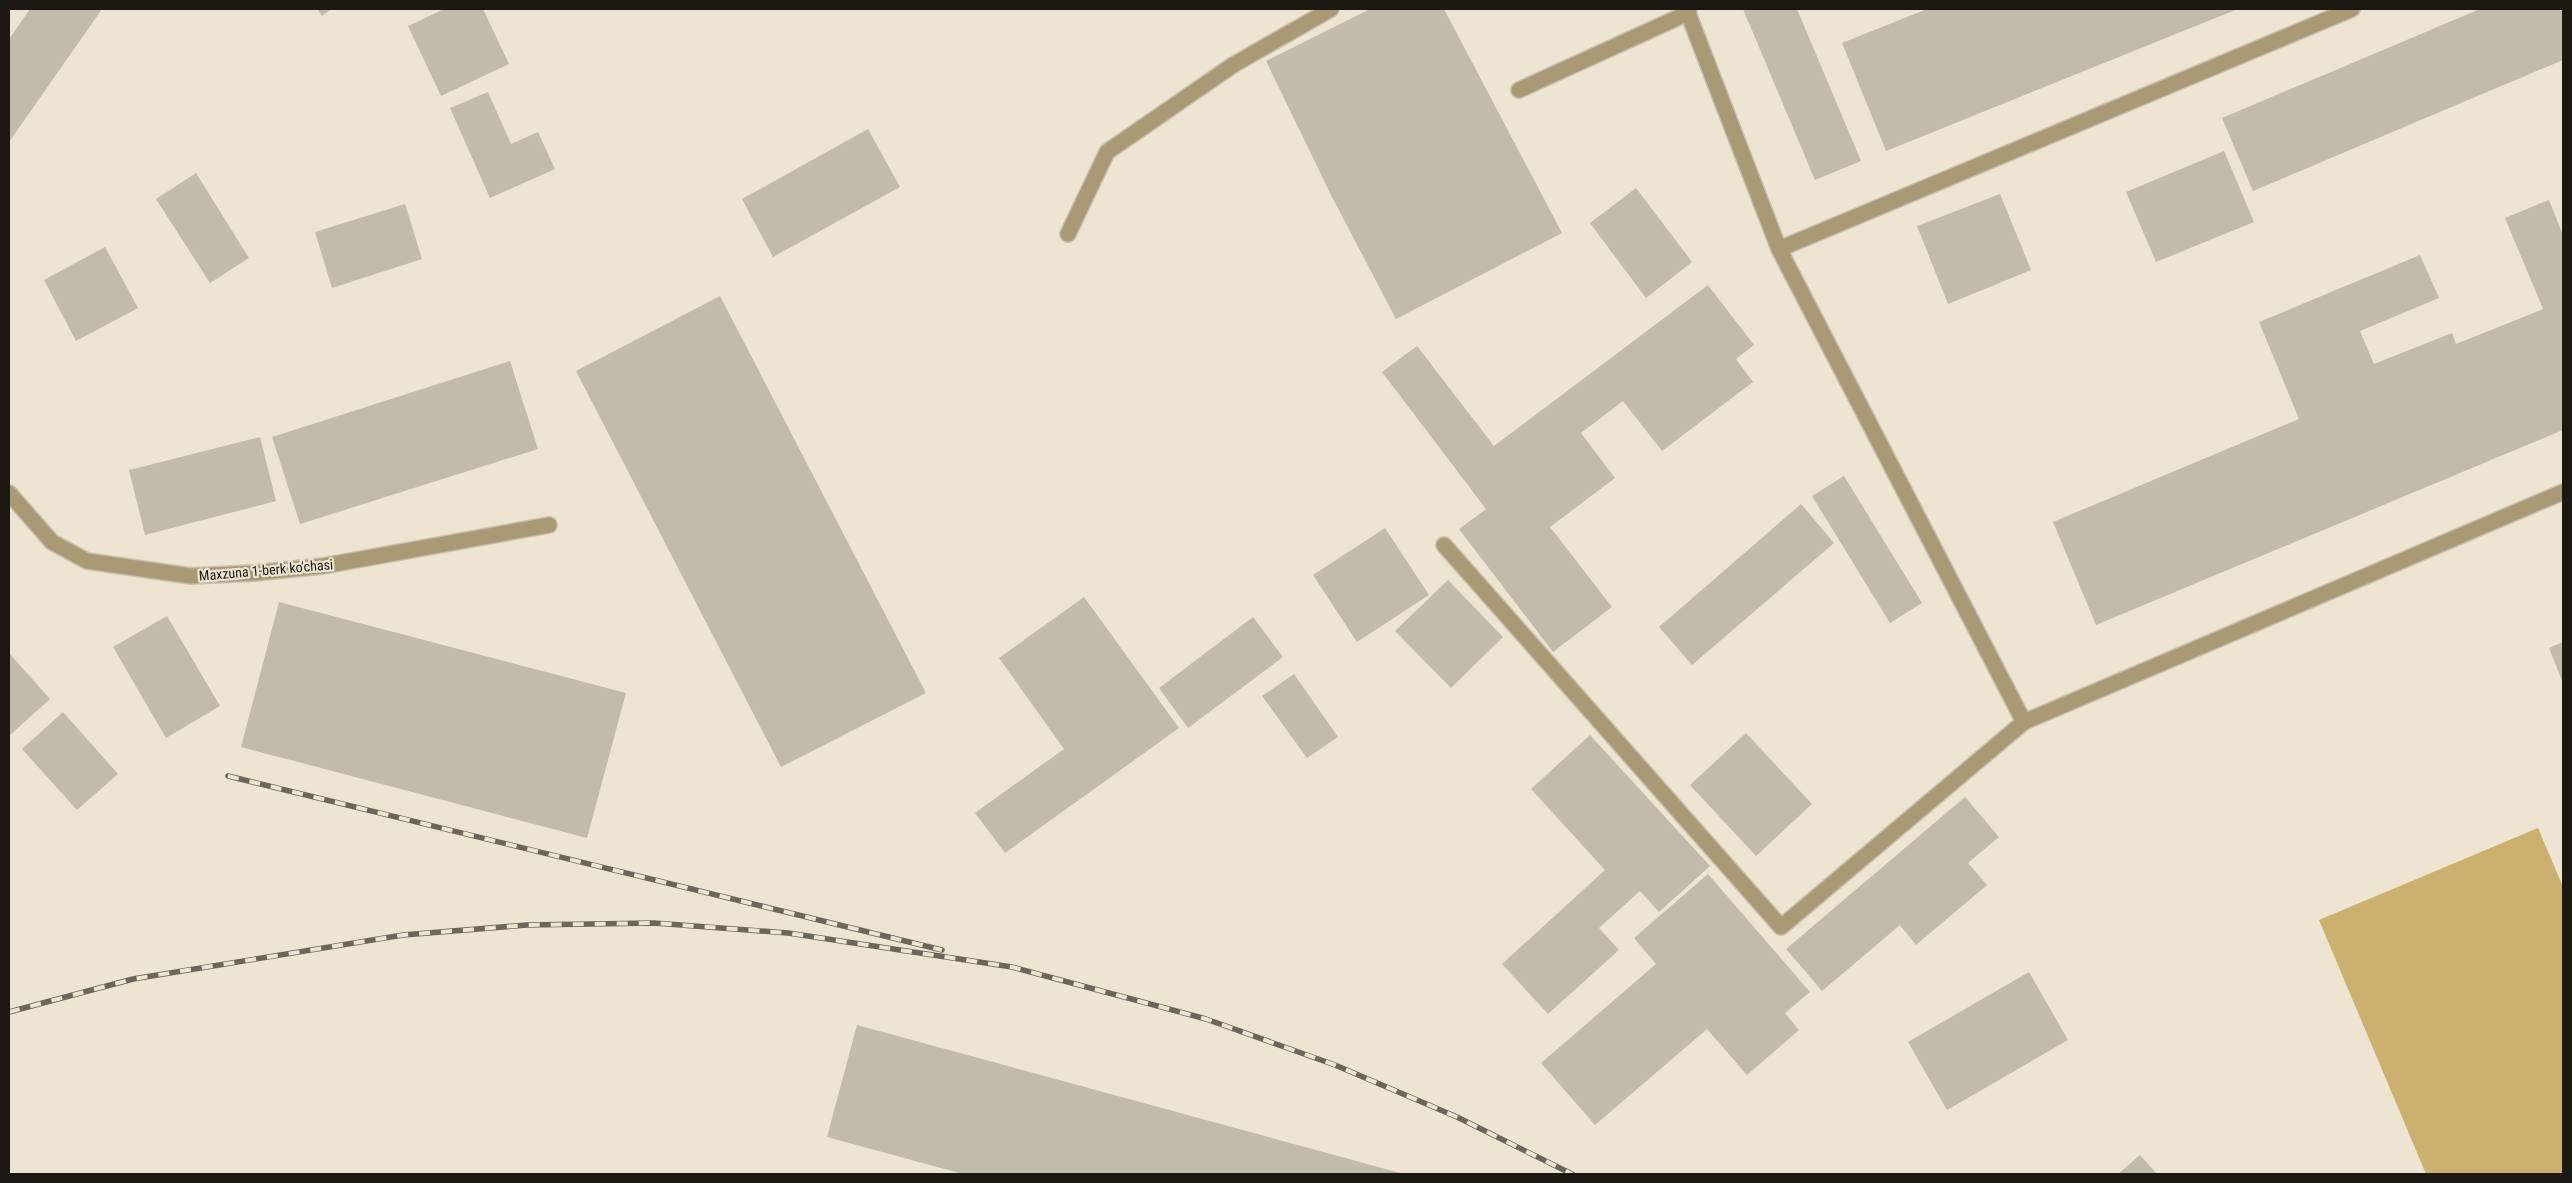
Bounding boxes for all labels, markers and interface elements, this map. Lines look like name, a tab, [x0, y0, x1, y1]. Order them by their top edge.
street label: Maxzuna 1-berk ko'chasi	[198, 556, 334, 584]

